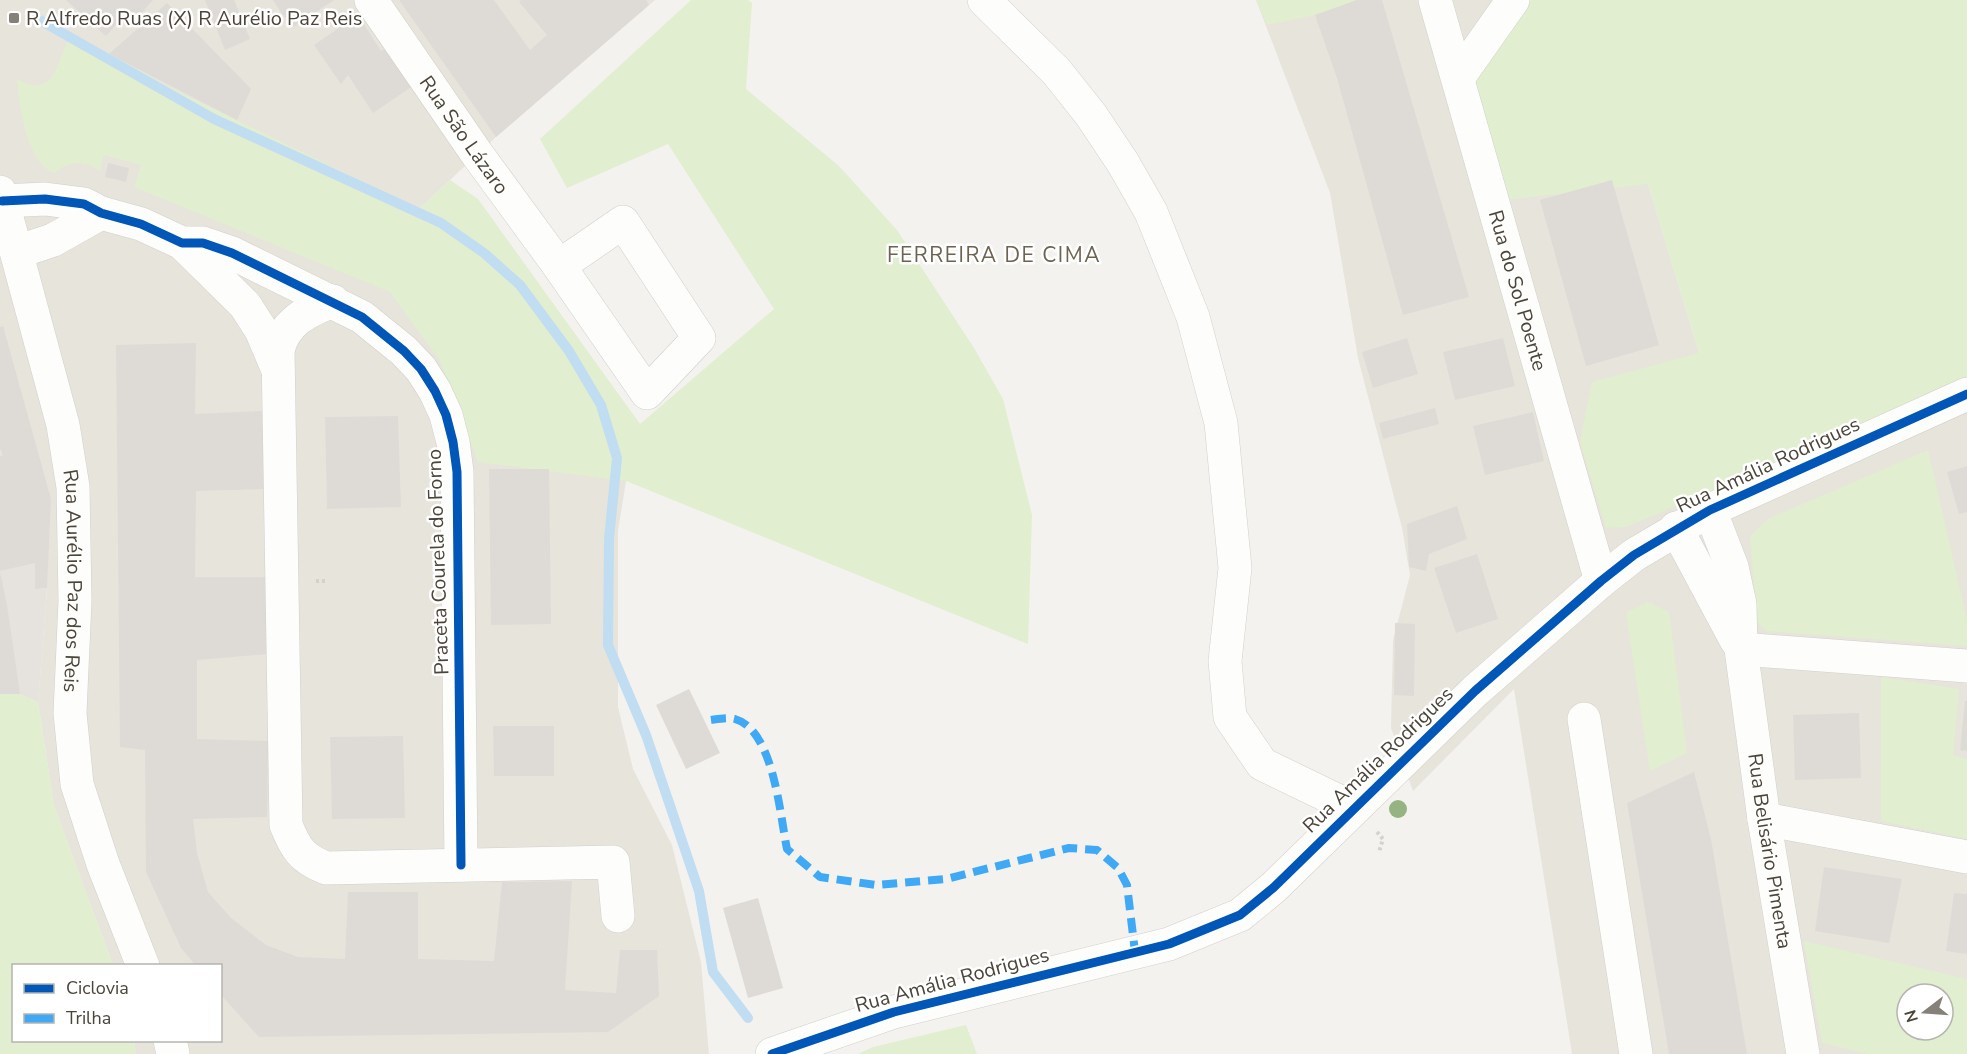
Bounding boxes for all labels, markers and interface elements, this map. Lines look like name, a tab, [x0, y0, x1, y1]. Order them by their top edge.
place label: R Alfredo Ruas (X) R Aurélio Paz Reis	[26, 5, 362, 32]
marker: R Alfredo Ruas (X) R Aurélio Paz Reis	[7, 11, 21, 25]
street label: Rua São Lázaro	[413, 70, 515, 200]
street label: Rua do Sol Poente	[1482, 207, 1554, 374]
district label: FERREIRA DE CIMA	[887, 241, 1101, 269]
street label: Rua Amália Rodrigues	[1672, 411, 1864, 519]
street label: Praceta Courela do Forno	[421, 448, 455, 676]
street label: Rua Aurélio Paz dos Reis	[57, 467, 89, 693]
street label: Rua Amália Rodrigues	[1297, 681, 1459, 839]
street label: Rua Belisário Pimenta	[1742, 752, 1799, 951]
street label: Rua Amália Rodrigues	[852, 941, 1052, 1019]
legend	[12, 964, 222, 1042]
text: Ciclovia	[66, 976, 129, 1000]
north arrow	[1895, 982, 1955, 1042]
text: Trilha	[66, 1006, 111, 1030]
text: N	[1899, 1007, 1924, 1025]

